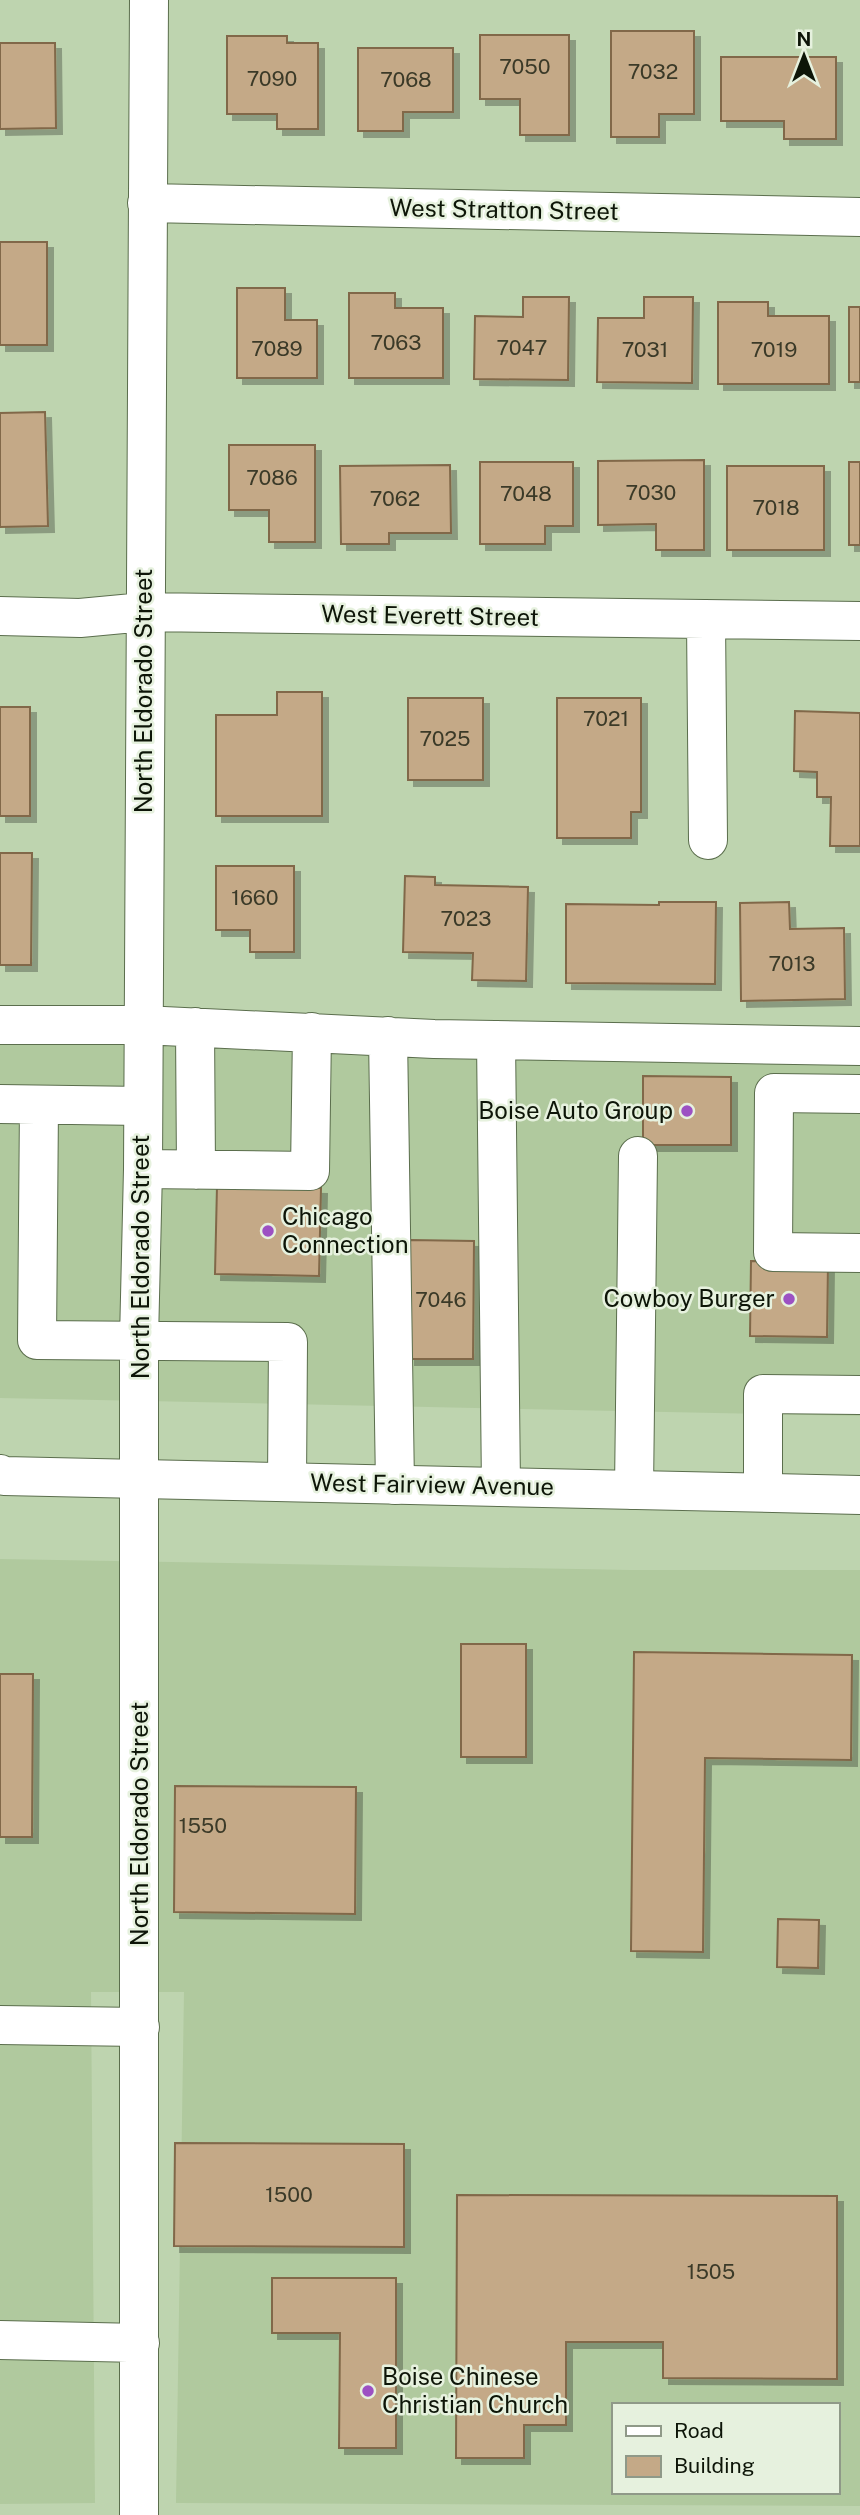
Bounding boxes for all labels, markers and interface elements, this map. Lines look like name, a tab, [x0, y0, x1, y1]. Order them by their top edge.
north arrow	[769, 21, 839, 91]
text: N	[797, 28, 811, 50]
house number: 7050	[499, 54, 551, 79]
house number: 7032	[628, 59, 678, 84]
house number: 7090	[247, 66, 297, 91]
house number: 7068	[380, 67, 432, 92]
street label: West Stratton Street	[389, 193, 619, 225]
house number: 7063	[370, 330, 422, 355]
house number: 7047	[497, 335, 547, 360]
house number: 7089	[251, 336, 303, 361]
house number: 7031	[622, 337, 668, 362]
house number: 7019	[751, 337, 797, 362]
house number: 7086	[246, 465, 298, 490]
house number: 7030	[626, 480, 676, 505]
house number: 7048	[500, 481, 552, 506]
house number: 7062	[370, 486, 420, 511]
house number: 7018	[752, 495, 800, 520]
street label: North Eldorado Street	[129, 569, 157, 813]
street label: West Everett Street	[321, 599, 539, 631]
house number: 7021	[583, 706, 629, 731]
house number: 7025	[419, 726, 471, 751]
house number: 1660	[231, 885, 279, 910]
house number: 7023	[441, 906, 491, 931]
house number: 7013	[769, 951, 815, 976]
place label: Boise Auto Group	[478, 1096, 673, 1124]
marker: Boise Auto Group	[679, 1103, 695, 1119]
street label: North Eldorado Street	[126, 1135, 154, 1379]
place label: Chicago Connection	[282, 1202, 409, 1258]
marker: Chicago Connection	[260, 1223, 276, 1239]
place label: Cowboy Burger	[603, 1284, 775, 1312]
house number: 7046	[415, 1287, 467, 1312]
marker: Cowboy Burger	[781, 1291, 797, 1307]
street label: West Fairview Avenue	[310, 1468, 554, 1500]
street label: North Eldorado Street	[125, 1702, 153, 1946]
house number: 1550	[179, 1813, 227, 1838]
house number: 1500	[265, 2182, 313, 2207]
house number: 1505	[687, 2259, 735, 2284]
place label: Boise Chinese Christian Church	[382, 2362, 568, 2418]
marker: Boise Chinese Christian Church	[360, 2383, 376, 2399]
legend	[612, 2403, 839, 2494]
text: Road	[674, 2418, 724, 2443]
text: Building	[674, 2453, 755, 2478]

